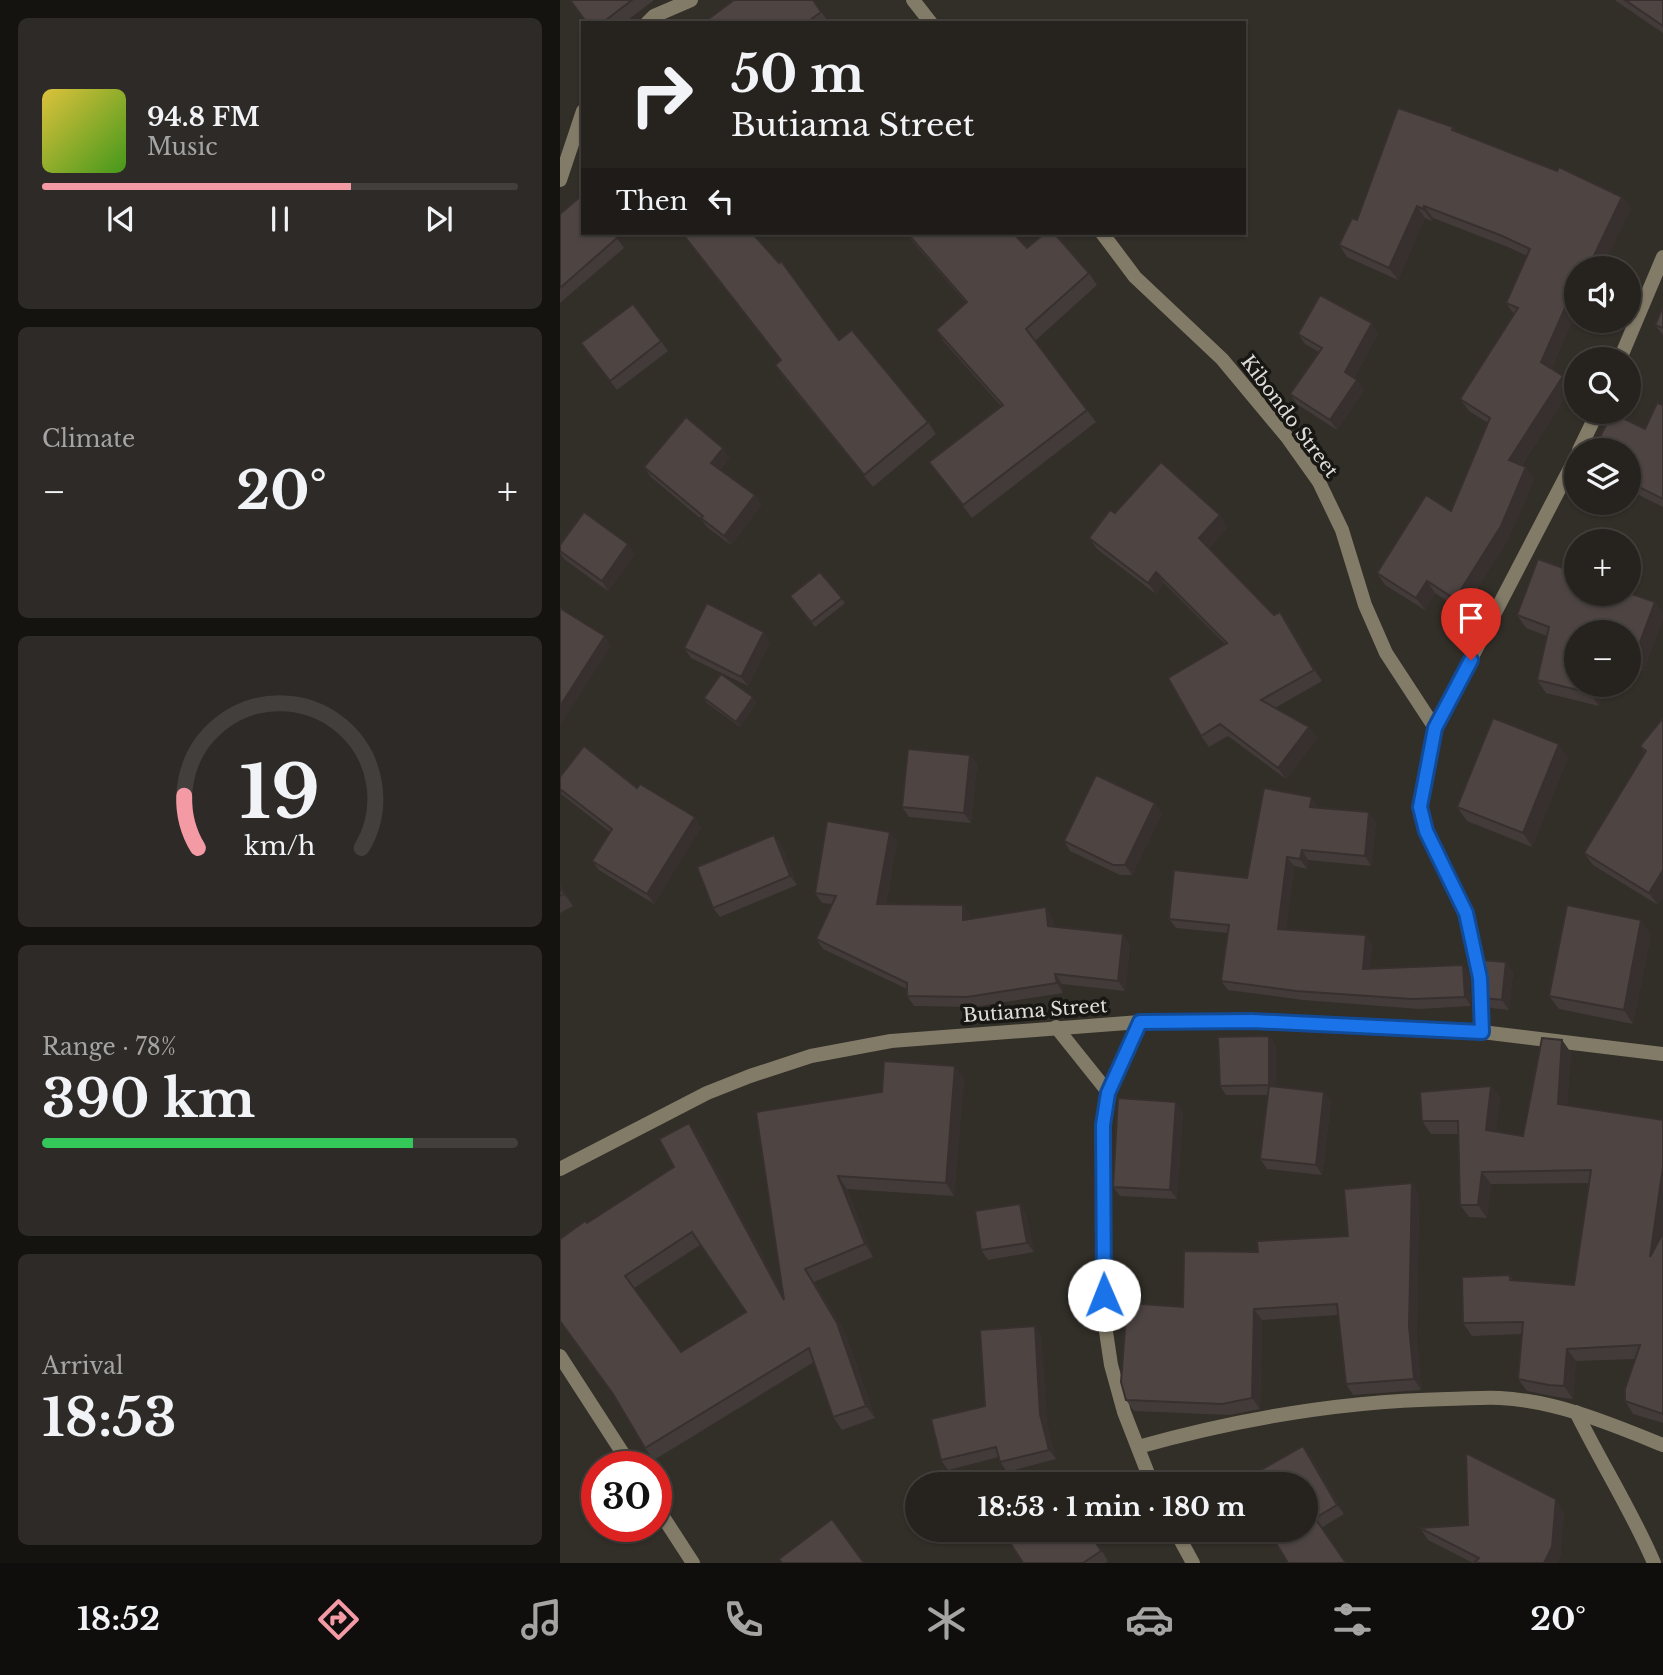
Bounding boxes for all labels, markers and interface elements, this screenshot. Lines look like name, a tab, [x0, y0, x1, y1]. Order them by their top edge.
text: 50 m	[731, 44, 864, 105]
icon: right	[616, 49, 707, 140]
text: 94.8 FM	[147, 101, 260, 133]
text: Butiama Street	[731, 105, 975, 145]
text: Music	[147, 133, 218, 161]
icon: left	[702, 182, 740, 220]
text: Then	[616, 185, 688, 217]
icon: previous	[102, 200, 140, 238]
icon: pause	[261, 200, 299, 238]
icon: next	[420, 200, 458, 238]
map controls	[1564, 256, 1641, 697]
button: sound	[1564, 256, 1641, 333]
button: search	[1564, 347, 1641, 424]
street label: Kibondo Street	[1236, 351, 1344, 483]
text: Climate	[42, 425, 135, 453]
button: layers	[1564, 438, 1641, 515]
text: 20°	[236, 459, 327, 523]
text: −	[42, 468, 66, 515]
text: +	[497, 468, 518, 515]
button: +	[1564, 529, 1641, 606]
pin	[1441, 588, 1501, 660]
icon: arrive	[1452, 599, 1490, 637]
button: −	[1564, 620, 1641, 697]
text: 19	[240, 747, 320, 838]
text: km/h	[245, 830, 315, 861]
street label: Butiama Street	[962, 994, 1109, 1027]
text: Range · 78%	[42, 1033, 176, 1061]
text: 390 km	[42, 1067, 255, 1131]
position arrow	[1067, 1258, 1141, 1332]
text: Arrival	[42, 1352, 123, 1380]
text: 18:53	[42, 1386, 177, 1450]
speed limit sign: 30	[581, 1451, 672, 1542]
text: 18:53 · 1 min · 180 m	[978, 1491, 1245, 1523]
icon: directions	[314, 1595, 363, 1644]
icon: music	[517, 1595, 566, 1644]
icon: phone	[719, 1595, 768, 1644]
icon: climate	[922, 1595, 971, 1644]
icon: car	[1125, 1595, 1174, 1644]
icon: filters	[1328, 1595, 1377, 1644]
text: 18:52	[77, 1599, 160, 1639]
text: 20°	[1530, 1599, 1586, 1639]

